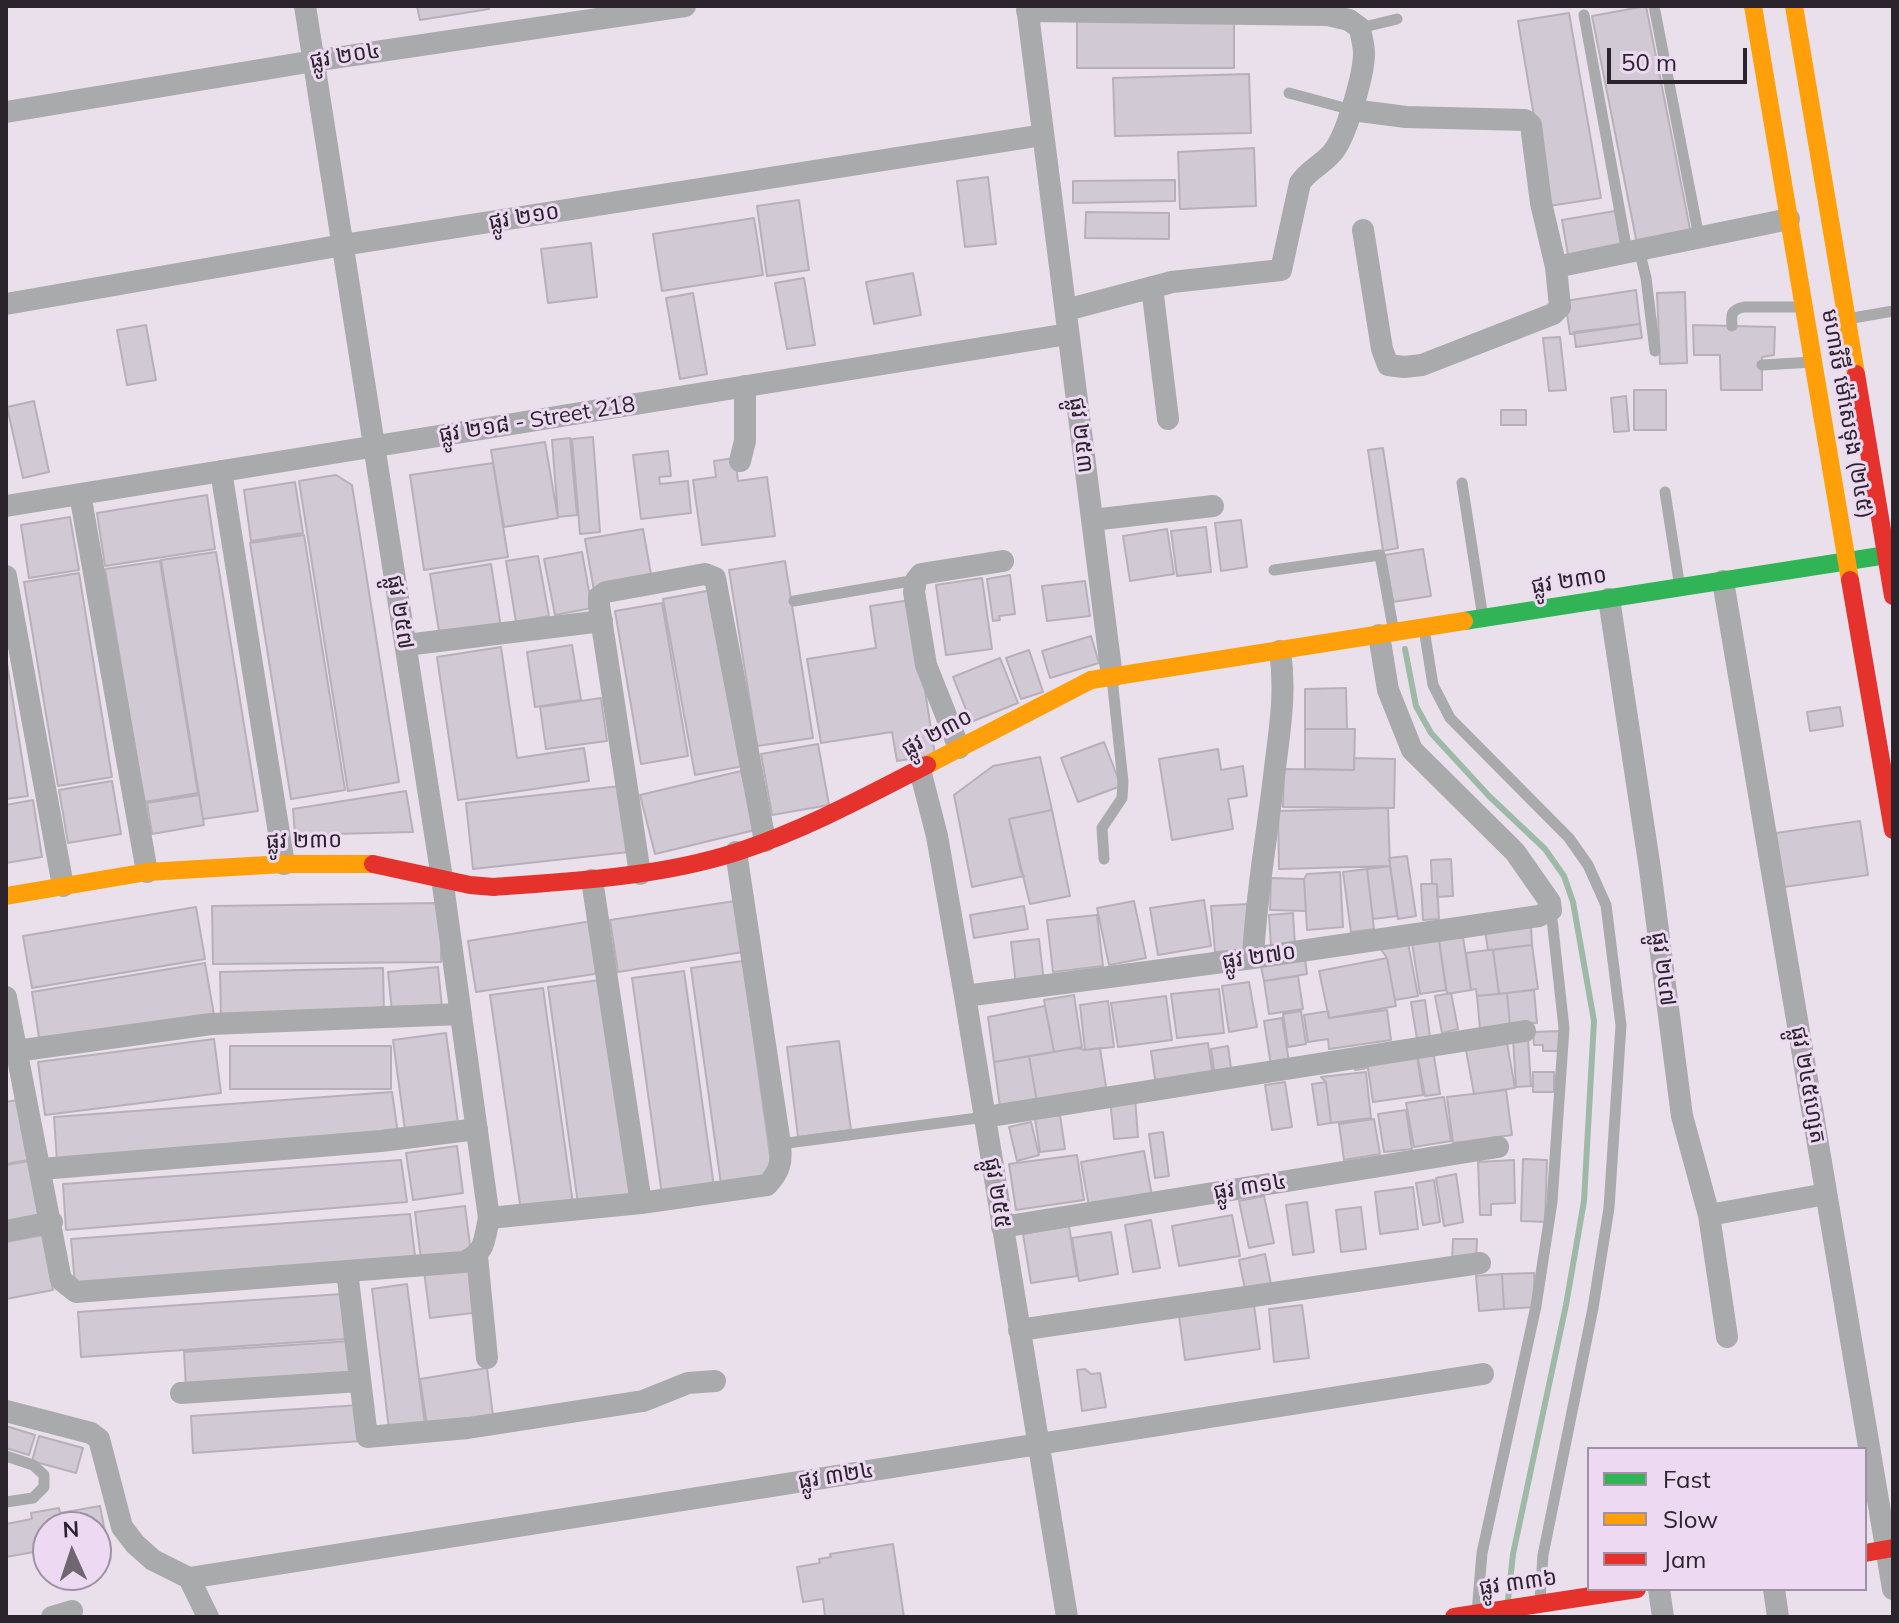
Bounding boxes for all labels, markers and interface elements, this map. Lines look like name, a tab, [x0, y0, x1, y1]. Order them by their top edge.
scale bar	[1611, 32, 1751, 82]
street label: ផ្លូវ ២០៤	[308, 37, 382, 75]
text: 50 m	[1621, 47, 1677, 77]
street label: ផ្លូវ ២១០	[487, 198, 561, 236]
street label: មហាវិថី ម៉ៅសេទុង (២៤៥)	[1816, 307, 1878, 521]
street label: ផ្លូវ ២១៨ - Street 218	[437, 391, 637, 449]
street label: ផ្លូវ ២៥៣	[1063, 396, 1099, 474]
street label: ផ្លូវ ២៣០	[1529, 562, 1609, 600]
street label: ផ្លូវ ២៥៧	[381, 573, 419, 651]
street label: ផ្លូវ ២៣០	[897, 703, 977, 763]
street label: ផ្លូវ ២៣០	[266, 827, 342, 855]
street label: ផ្លូវ ២៤៧	[1645, 930, 1681, 1008]
street label: ផ្លូវ ២៧០	[1220, 939, 1298, 975]
street label: ផ្លូវ ២៤៥ហ្សេត	[1785, 1024, 1831, 1146]
street label: ផ្លូវ ២៥៥	[978, 1156, 1016, 1230]
street label: ផ្លូវ ៣១៤	[1212, 1168, 1288, 1206]
legend	[1587, 1447, 1867, 1591]
street label: ផ្លូវ ៣២៤	[796, 1457, 876, 1495]
text: Fast	[1663, 1464, 1711, 1494]
text: Slow	[1663, 1504, 1718, 1534]
north arrow	[32, 1511, 112, 1591]
text: N	[62, 1515, 80, 1543]
text: Jam	[1663, 1544, 1706, 1574]
street label: ផ្លូវ ៣៣៦	[1477, 1564, 1559, 1602]

